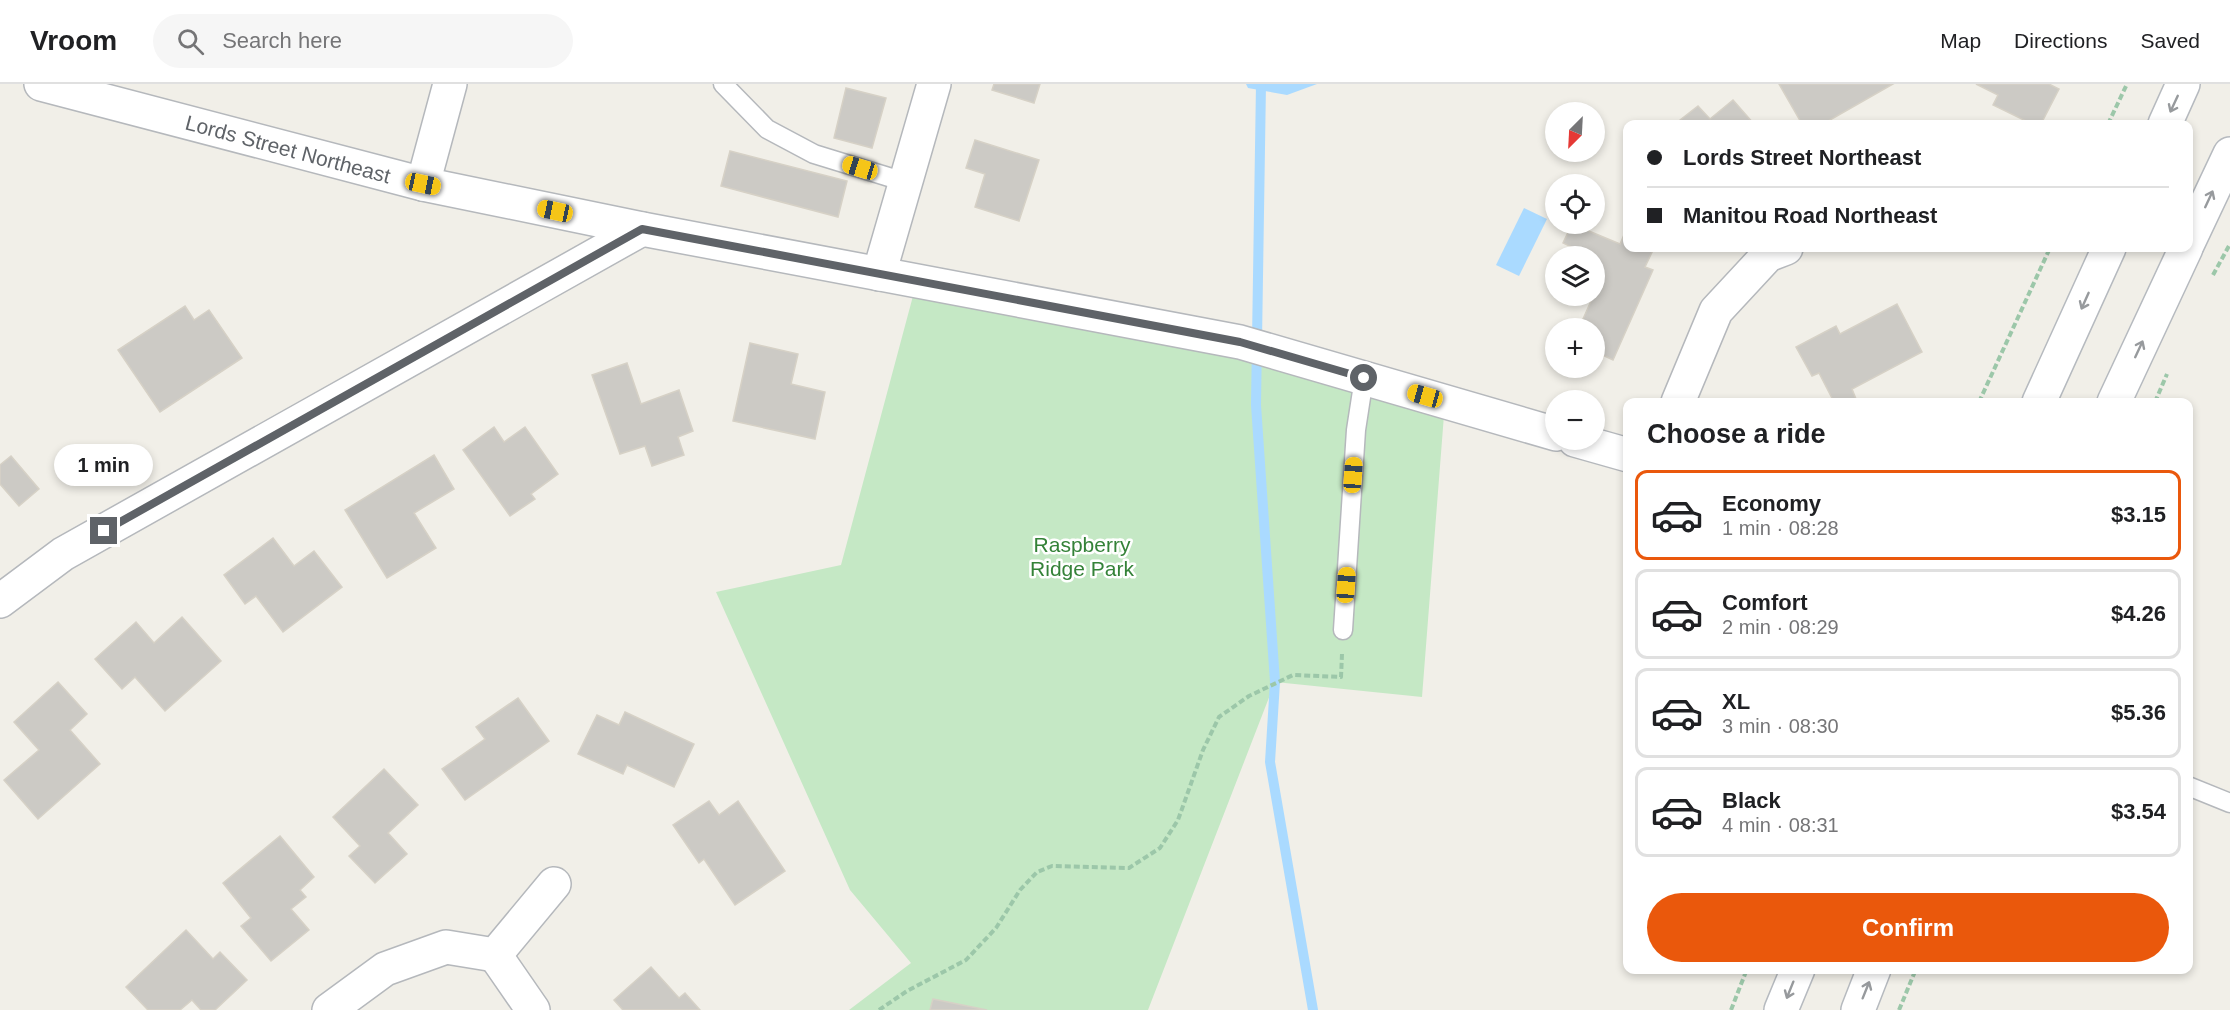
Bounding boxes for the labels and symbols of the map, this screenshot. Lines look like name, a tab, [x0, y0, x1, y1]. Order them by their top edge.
one-way arrow	[2168, 95, 2179, 113]
north arrow	[1545, 102, 1605, 162]
street label: Lords Street Northeast	[183, 111, 393, 187]
car	[840, 154, 880, 182]
car	[404, 171, 442, 197]
one-way arrow	[2204, 190, 2216, 208]
car	[536, 198, 574, 224]
one-way arrow	[2078, 291, 2090, 309]
one-way arrow	[2134, 341, 2145, 359]
route start	[1350, 364, 1377, 391]
car	[1405, 382, 1445, 410]
callout: 1 min	[54, 444, 154, 486]
car	[1343, 456, 1363, 494]
route end	[90, 517, 117, 544]
park label: Raspberry Ridge Park	[1030, 533, 1134, 580]
car	[1336, 566, 1356, 604]
one-way arrow	[1783, 980, 1794, 998]
one-way arrow	[1861, 981, 1872, 999]

